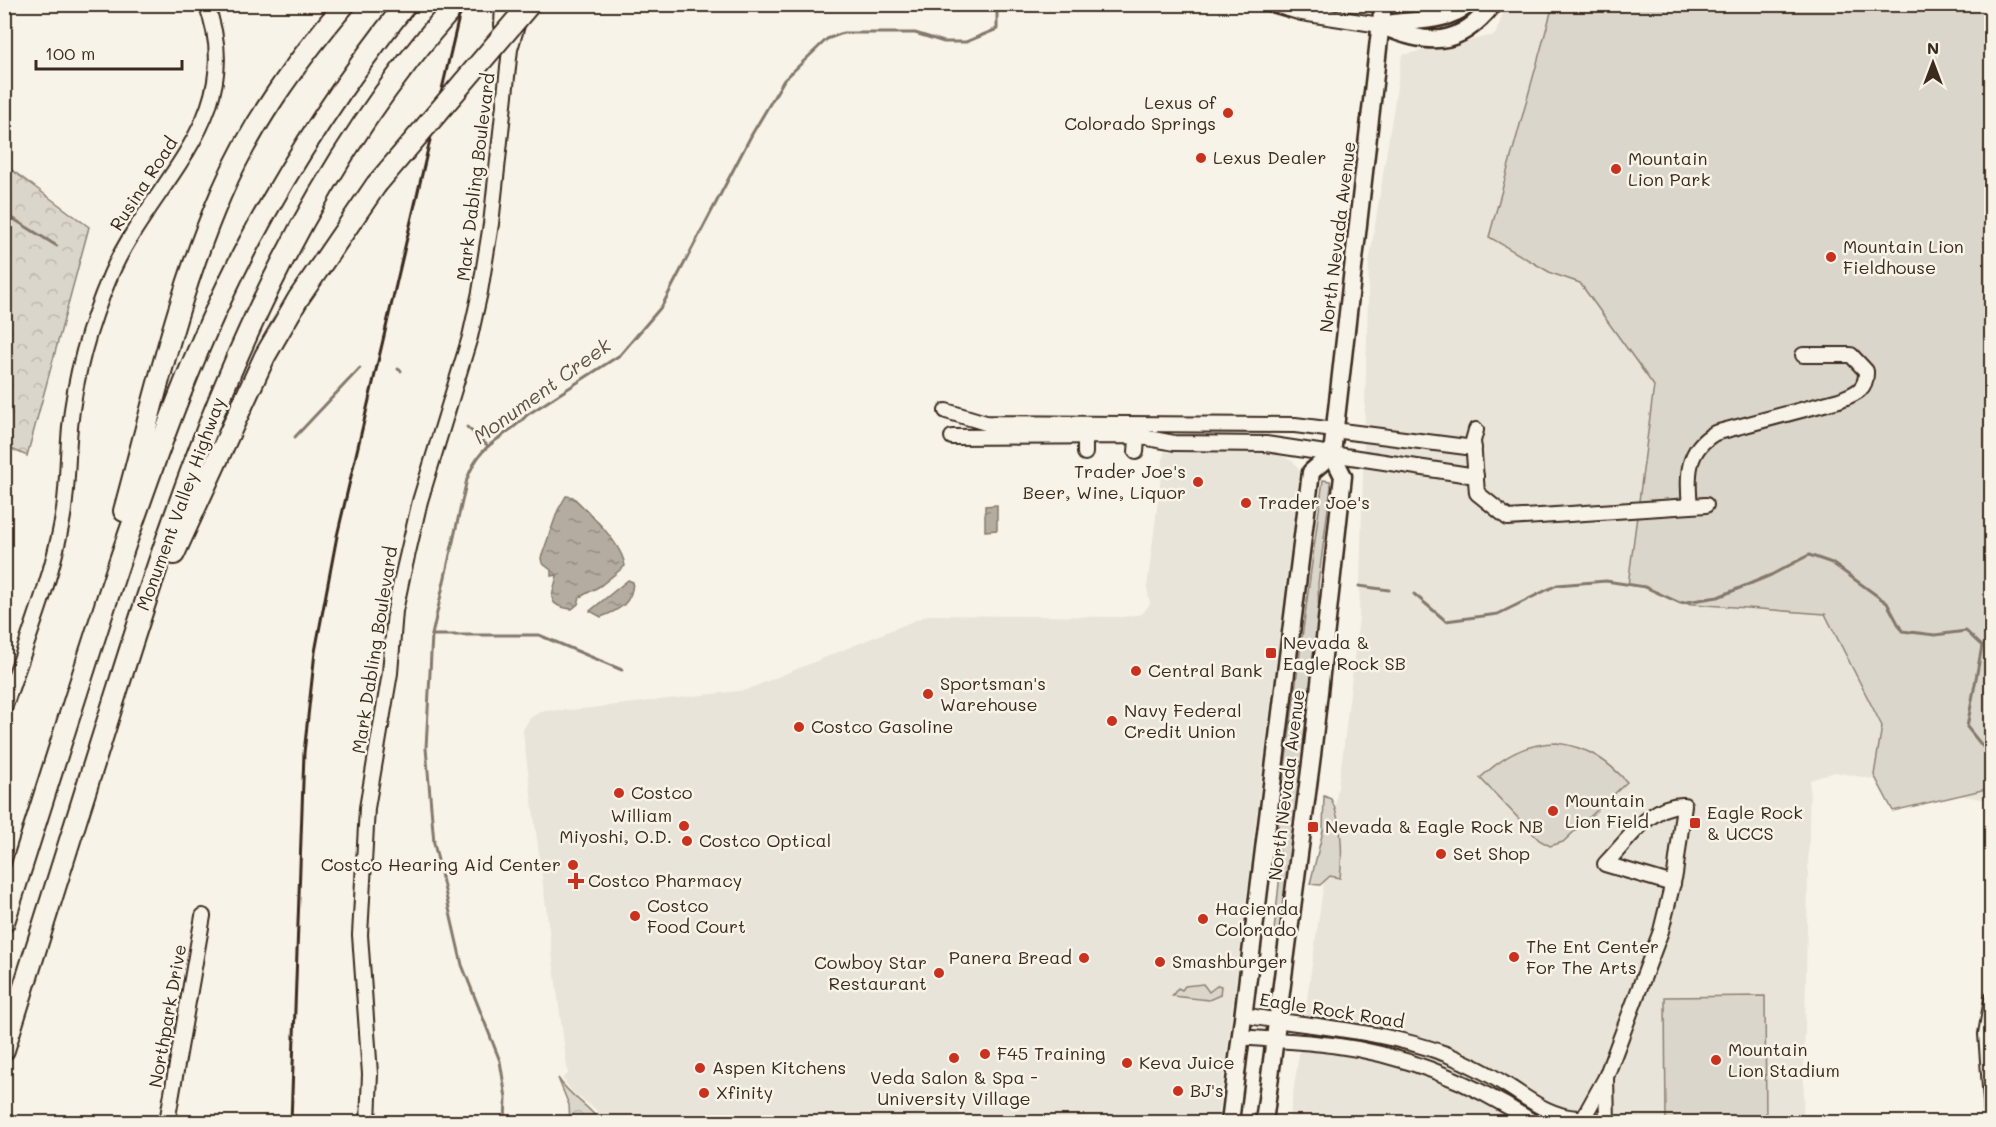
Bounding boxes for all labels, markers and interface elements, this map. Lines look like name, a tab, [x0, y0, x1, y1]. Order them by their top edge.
scale bar	[36, 33, 182, 71]
north arrow	[1903, 33, 1963, 93]
text: N	[1927, 37, 1939, 58]
text: 100 m	[45, 41, 95, 65]
street label: Mark Dabling Boulevard	[450, 71, 500, 282]
place label: Lexus of Colorado Springs	[1064, 90, 1217, 135]
marker: Lexus of Colorado Springs	[1221, 106, 1235, 120]
street label: Rusina Road	[104, 132, 182, 235]
street label: North Nevada Avenue	[1313, 140, 1361, 334]
place label: Lexus Dealer	[1213, 145, 1327, 169]
place label: Mountain Lion Park	[1628, 146, 1710, 191]
marker: Lexus Dealer	[1194, 151, 1208, 165]
marker: Mountain Lion Park	[1609, 162, 1623, 176]
place label: Mountain Lion Fieldhouse	[1843, 234, 1964, 279]
marker: Mountain Lion Fieldhouse	[1824, 250, 1838, 264]
water label: Monument Creek	[467, 331, 616, 449]
street label: Monument Valley Highway	[130, 394, 230, 614]
place label: Trader Joe's Beer, Wine, Liquor	[1023, 459, 1186, 504]
marker: Trader Joe's Beer, Wine, Liquor	[1191, 475, 1205, 489]
place label: Trader Joe's	[1258, 490, 1370, 514]
marker: Trader Joe's	[1239, 496, 1253, 510]
street label: Mark Dabling Boulevard	[346, 544, 402, 755]
place label: Nevada & Eagle Rock SB	[1283, 630, 1406, 675]
marker: Nevada & Eagle Rock SB	[1264, 646, 1278, 660]
place label: Central Bank	[1148, 658, 1262, 682]
marker: Central Bank	[1129, 664, 1143, 678]
place label: Sportsman's Warehouse	[940, 671, 1046, 716]
marker: Sportsman's Warehouse	[921, 687, 935, 701]
street label: North Nevada Avenue	[1262, 688, 1310, 882]
place label: Navy Federal Credit Union	[1124, 698, 1242, 743]
place label: Costco Gasoline	[811, 714, 953, 738]
marker: Navy Federal Credit Union	[1105, 714, 1119, 728]
marker: Costco Gasoline	[792, 720, 806, 734]
place label: Costco	[631, 780, 693, 804]
marker: Costco	[612, 786, 626, 800]
place label: Mountain Lion Field	[1565, 788, 1649, 833]
place label: Eagle Rock & UCCS	[1707, 800, 1803, 845]
place label: William Miyoshi, O.D.	[559, 803, 672, 848]
marker: Mountain Lion Field	[1546, 804, 1560, 818]
place label: Nevada & Eagle Rock NB	[1325, 814, 1543, 838]
marker: Eagle Rock & UCCS	[1688, 816, 1702, 830]
marker: William Miyoshi, O.D.	[677, 819, 691, 833]
marker: Nevada & Eagle Rock NB	[1306, 820, 1320, 834]
place label: Costco Optical	[699, 828, 831, 852]
marker: Costco Optical	[680, 834, 694, 848]
place label: Set Shop	[1453, 841, 1530, 865]
marker: Set Shop	[1434, 847, 1448, 861]
place label: Costco Hearing Aid Center	[321, 852, 561, 876]
marker: Costco Hearing Aid Center	[566, 858, 580, 872]
place label: Costco Pharmacy	[588, 868, 742, 892]
marker: Costco Pharmacy	[569, 874, 583, 888]
place label: Costco Food Court	[647, 893, 746, 938]
place label: Hacienda Colorado	[1215, 896, 1299, 941]
marker: Costco Food Court	[628, 909, 642, 923]
marker: Hacienda Colorado	[1196, 912, 1210, 926]
place label: The Ent Center For The Arts	[1526, 934, 1659, 979]
street label: Northpark Drive	[143, 942, 191, 1089]
place label: Panera Bread	[949, 945, 1072, 969]
place label: Smashburger	[1172, 949, 1288, 973]
place label: Cowboy Star Restaurant	[814, 950, 927, 995]
marker: The Ent Center For The Arts	[1507, 950, 1521, 964]
marker: Panera Bread	[1077, 951, 1091, 965]
marker: Smashburger	[1153, 955, 1167, 969]
marker: Cowboy Star Restaurant	[932, 966, 946, 980]
street label: Eagle Rock Road	[1258, 987, 1406, 1033]
place label: Mountain Lion Stadium	[1728, 1037, 1840, 1082]
place label: F45 Training	[997, 1041, 1106, 1065]
marker: F45 Training	[978, 1047, 992, 1061]
place label: Keva Juice	[1139, 1050, 1235, 1074]
marker: Veda Salon & Spa - University Village	[947, 1051, 961, 1065]
marker: Mountain Lion Stadium	[1709, 1053, 1723, 1067]
place label: Aspen Kitchens	[712, 1055, 846, 1079]
marker: Keva Juice	[1120, 1056, 1134, 1070]
marker: Aspen Kitchens	[693, 1061, 707, 1075]
place label: Veda Salon & Spa - University Village	[870, 1065, 1038, 1110]
place label: BJ's	[1190, 1078, 1224, 1102]
place label: Xfinity	[716, 1080, 773, 1104]
marker: BJ's	[1171, 1084, 1185, 1098]
marker: Xfinity	[697, 1086, 711, 1100]

